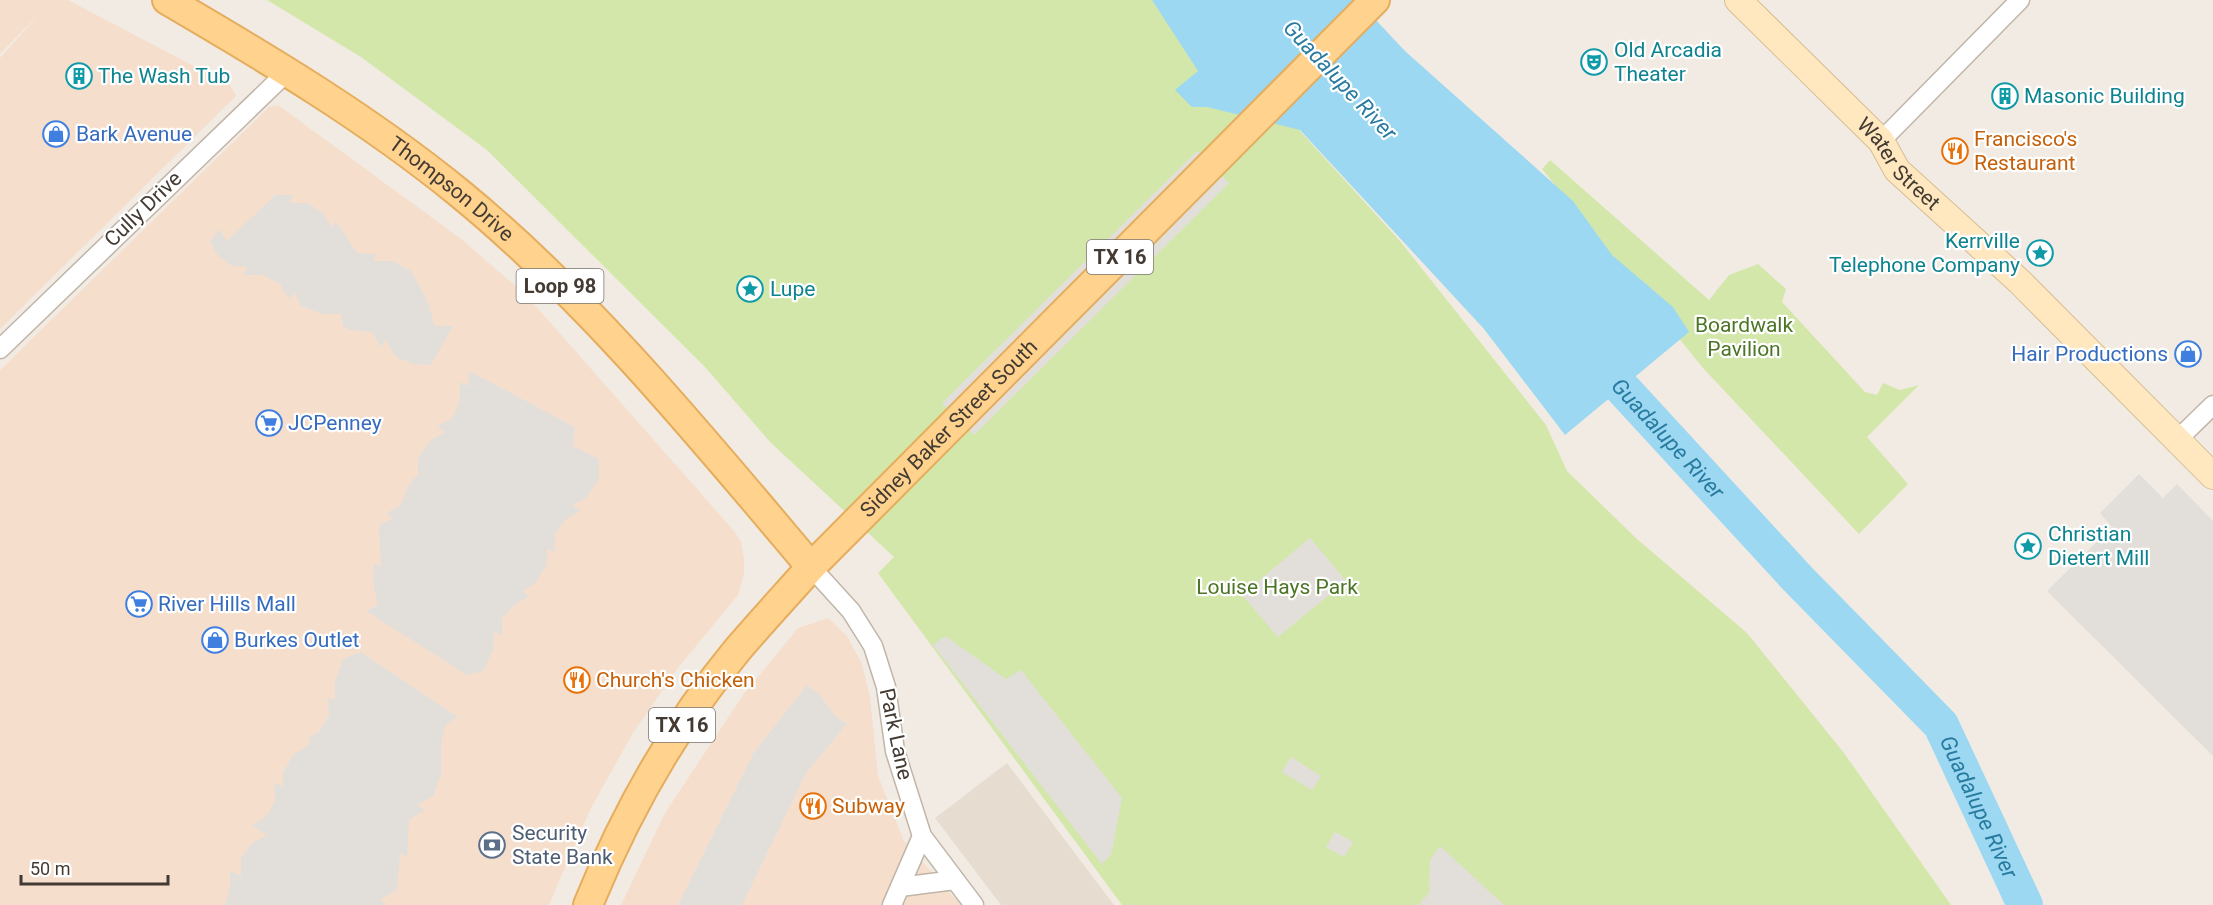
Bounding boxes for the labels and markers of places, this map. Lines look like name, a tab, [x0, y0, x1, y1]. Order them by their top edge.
place label: Old Arcadia Theater	[1614, 38, 1722, 86]
theatre icon: Old Arcadia Theater	[1579, 47, 1609, 77]
building icon: The Wash Tub	[64, 61, 94, 91]
place label: The Wash Tub	[98, 64, 230, 88]
building icon: Masonic Building	[1990, 81, 2020, 111]
place label: Masonic Building	[2024, 84, 2185, 108]
shop icon: Bark Avenue	[41, 119, 71, 149]
place label: Bark Avenue	[76, 122, 192, 146]
place label: Francisco's Restaurant	[1974, 127, 2077, 175]
restaurant icon: Francisco's Restaurant	[1940, 136, 1970, 166]
place label: Kerrville Telephone Company	[1829, 229, 2020, 277]
place icon: Kerrville Telephone Company	[2025, 238, 2055, 268]
place icon: Lupe	[735, 274, 765, 304]
place label: Lupe	[770, 277, 815, 301]
shop icon: Hair Productions	[2173, 339, 2203, 369]
place label: Hair Productions	[2011, 342, 2168, 366]
supermarket icon: JCPenney	[254, 408, 284, 438]
place label: JCPenney	[288, 411, 382, 435]
place label: Christian Dietert Mill	[2048, 522, 2149, 570]
place icon: Christian Dietert Mill	[2013, 531, 2043, 561]
supermarket icon: River Hills Mall	[124, 589, 154, 619]
place label: River Hills Mall	[158, 592, 296, 616]
shop icon: Burkes Outlet	[200, 625, 230, 655]
place label: Burkes Outlet	[234, 628, 360, 652]
restaurant icon: Church's Chicken	[562, 665, 592, 695]
place label: Church's Chicken	[596, 668, 755, 692]
restaurant icon: Subway	[798, 791, 828, 821]
place label: Subway	[832, 794, 905, 818]
place label: Security State Bank	[512, 821, 613, 869]
bank icon: Security State Bank	[477, 830, 507, 860]

